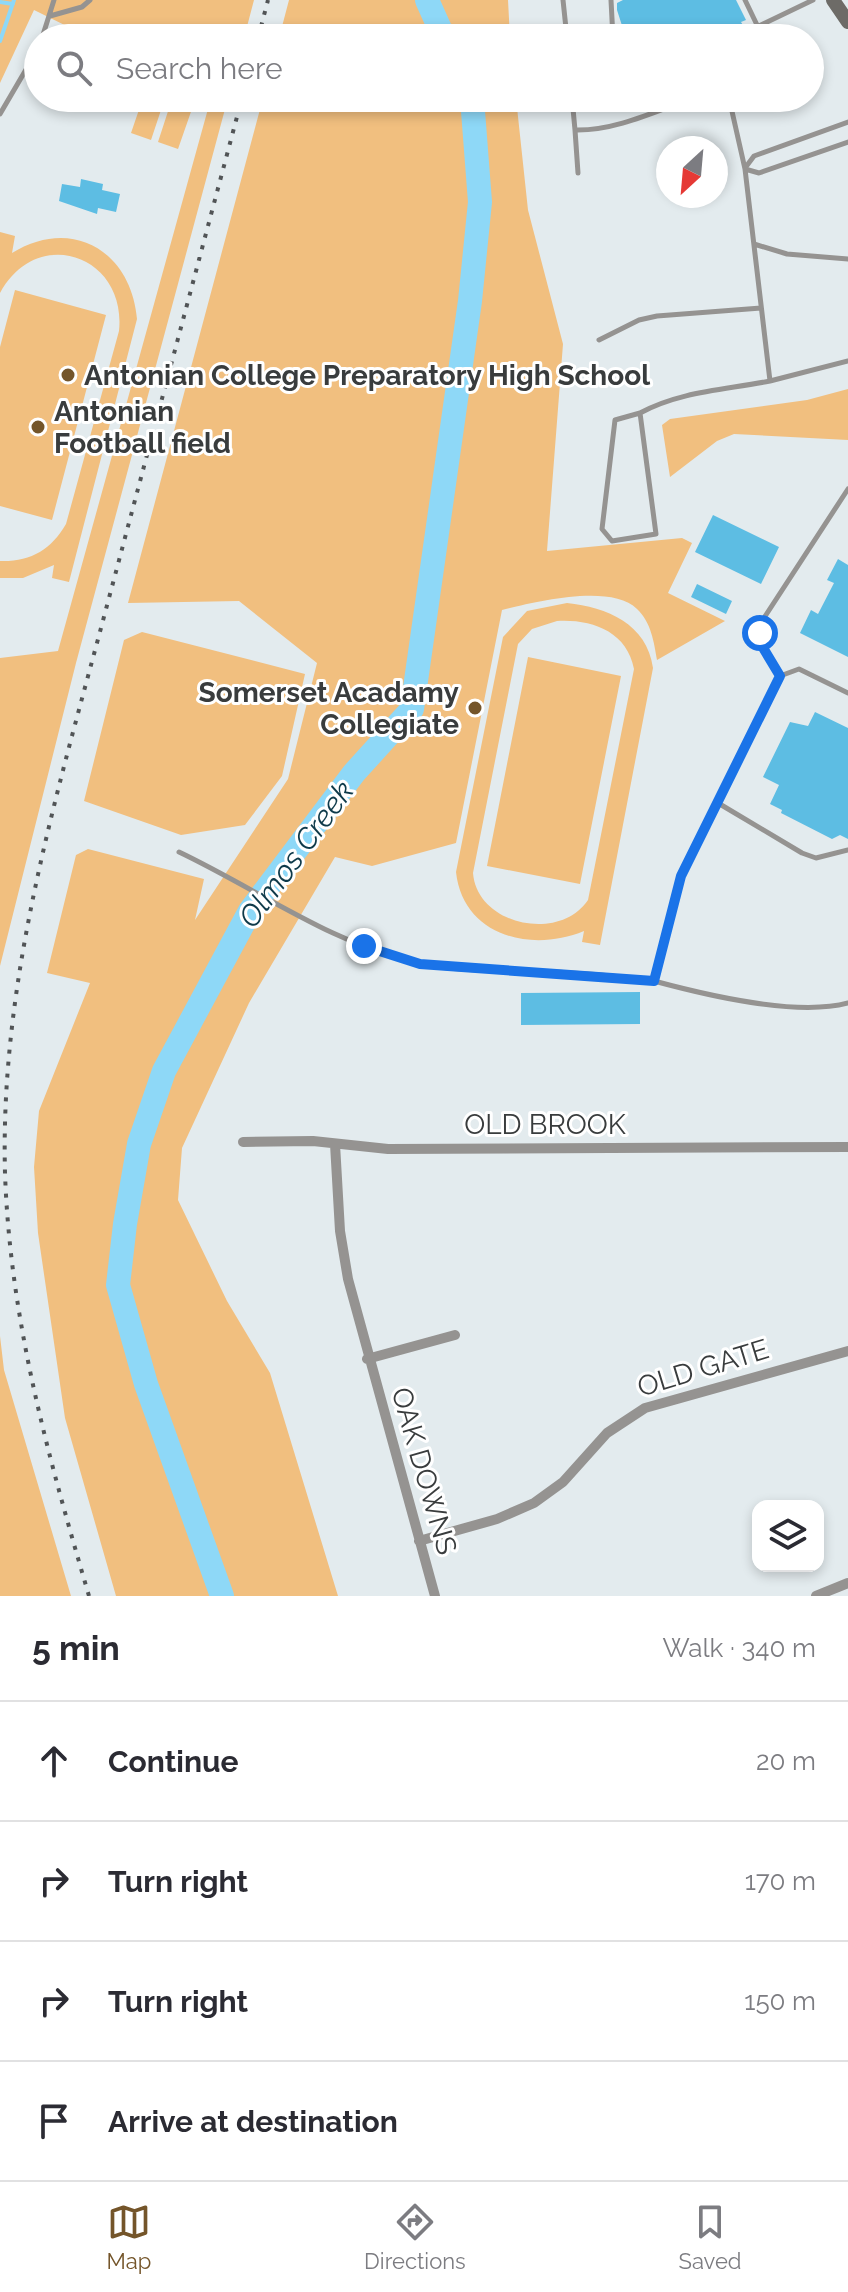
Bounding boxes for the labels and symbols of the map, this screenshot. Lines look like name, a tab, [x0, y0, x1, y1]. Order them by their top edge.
north arrow	[656, 136, 728, 208]
place label: Antonian College Preparatory High School	[84, 359, 650, 392]
marker: Antonian College Preparatory High School	[59, 366, 77, 384]
place label: Antonian Football field	[54, 395, 231, 460]
marker: Antonian Football field	[29, 418, 47, 436]
route start	[742, 615, 778, 651]
place label: Somerset Acadamy Collegiate	[199, 676, 460, 741]
marker: Somerset Acadamy Collegiate	[466, 699, 484, 717]
water label: Olmos Creek	[231, 774, 361, 934]
route end	[346, 928, 382, 964]
street label: OLD BROOK	[464, 1108, 626, 1141]
street label: OLD GATE	[633, 1332, 773, 1404]
street label: OAK DOWNS	[384, 1384, 464, 1558]

